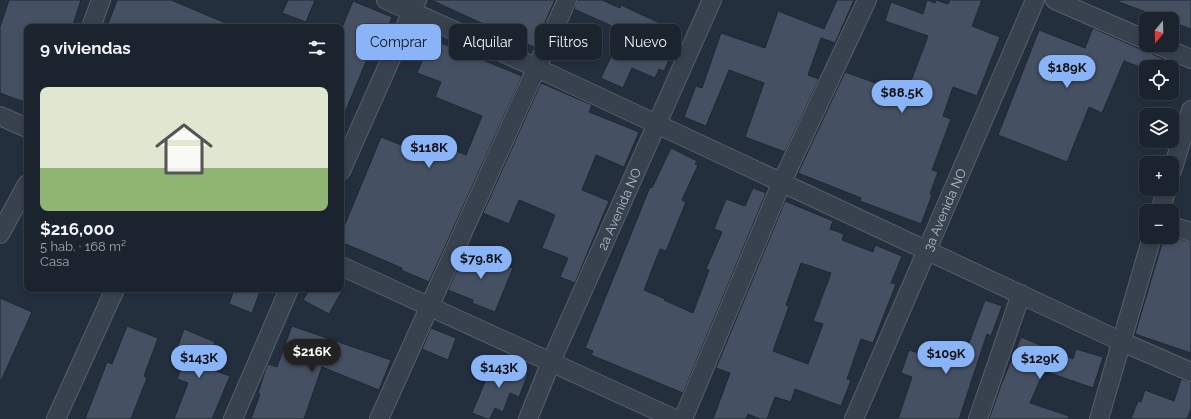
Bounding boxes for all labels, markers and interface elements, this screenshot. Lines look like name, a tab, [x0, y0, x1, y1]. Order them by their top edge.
north arrow	[1139, 12, 1179, 52]
map controls	[1139, 12, 1179, 244]
chip: Comprar	[356, 24, 441, 60]
chip: Alquilar	[449, 24, 527, 60]
chip: Filtros	[535, 24, 602, 60]
chip: Nuevo	[610, 24, 681, 60]
icon: filters	[306, 37, 328, 59]
text: 9 viviendas	[40, 38, 131, 58]
pin: $189K	[1039, 55, 1095, 89]
text: $189K	[1048, 60, 1086, 75]
button: locate	[1139, 60, 1179, 100]
pin: $88.5K	[869, 80, 935, 114]
text: $88.5K	[881, 85, 923, 100]
button: layers	[1139, 108, 1179, 148]
icon: home	[148, 113, 220, 185]
pin: $118K	[401, 135, 457, 169]
text: $118K	[410, 140, 448, 155]
button: +	[1139, 156, 1179, 196]
street label: 2a Avenida NO	[595, 166, 644, 252]
street label: 3a Avenida NO	[920, 166, 969, 253]
button: −	[1139, 204, 1179, 244]
text: $216,000	[40, 219, 114, 239]
text: 5 hab. · 168 m²	[40, 239, 126, 254]
pin: $79.8K	[448, 246, 514, 280]
text: $79.8K	[460, 251, 502, 266]
text: Casa	[40, 254, 69, 269]
pin: $216K	[284, 339, 340, 373]
pin: $109K	[918, 341, 974, 375]
text: $216K	[293, 344, 331, 359]
pin: $143K	[171, 345, 227, 379]
text: $109K	[926, 346, 966, 361]
pin: $129K	[1012, 346, 1068, 380]
text: $143K	[180, 350, 218, 365]
text: $129K	[1021, 351, 1059, 366]
pin: $143K	[471, 355, 527, 389]
text: $143K	[480, 360, 518, 375]

